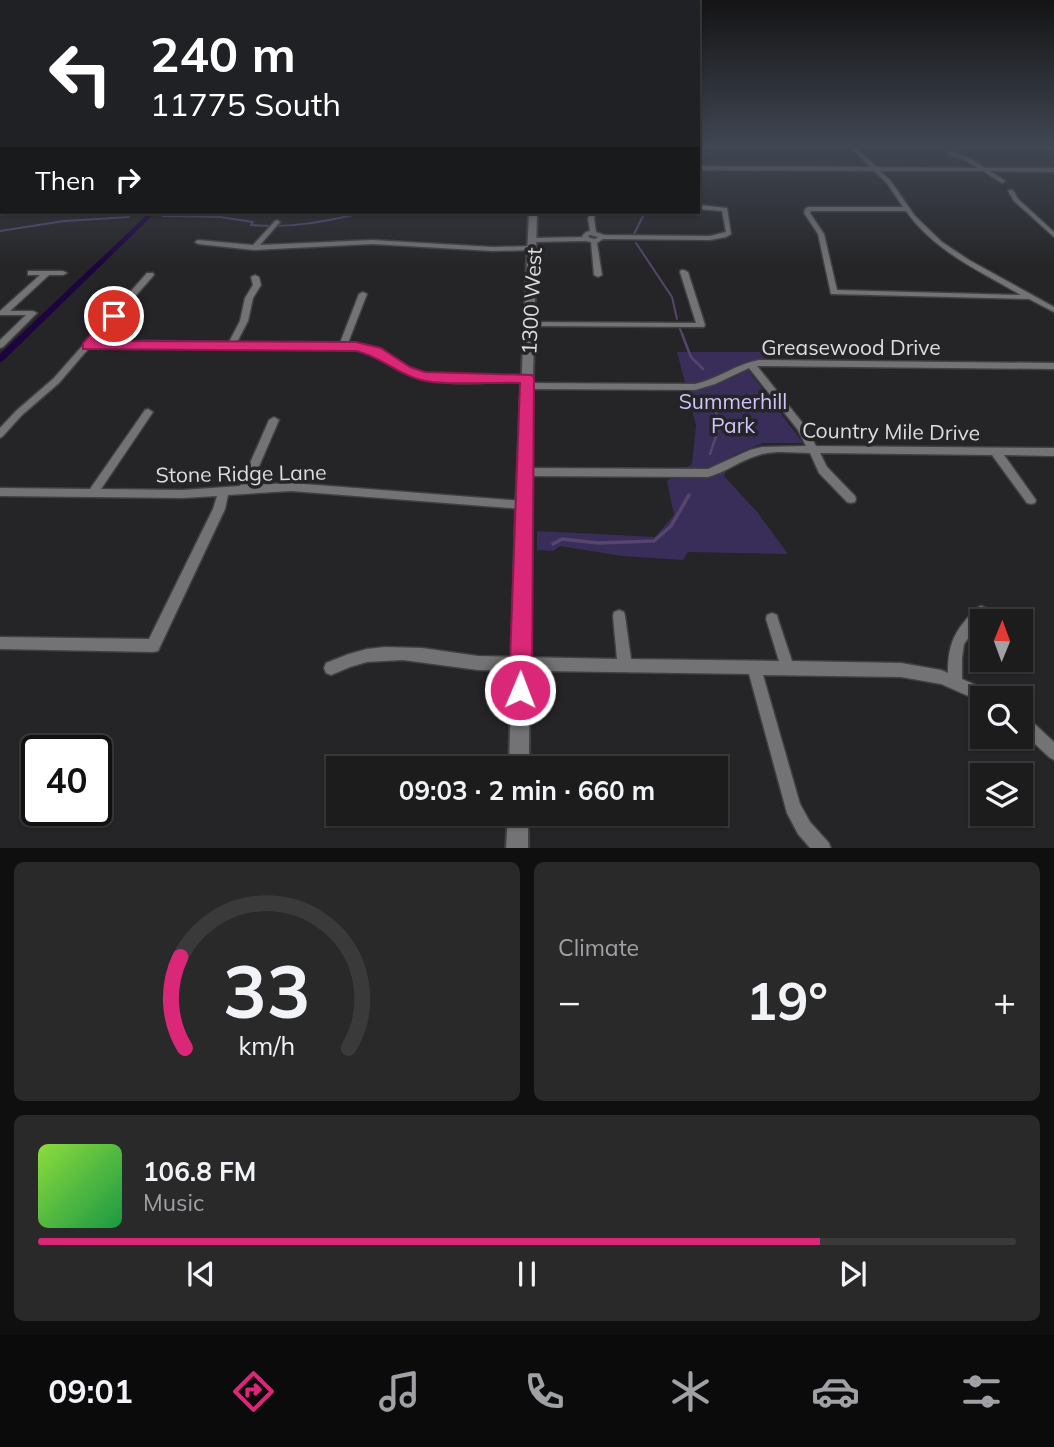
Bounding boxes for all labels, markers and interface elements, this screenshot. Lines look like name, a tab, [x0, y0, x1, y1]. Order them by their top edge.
text: 240 m	[150, 23, 296, 84]
icon: left	[35, 28, 126, 119]
text: 11775 South	[150, 84, 341, 124]
icon: right	[109, 161, 147, 199]
text: Then	[35, 164, 95, 197]
street label: 1300 West	[515, 247, 547, 355]
pin	[84, 286, 144, 346]
icon: arrive	[95, 297, 133, 335]
street label: Greasewood Drive	[761, 334, 941, 360]
park label: Summerhill Park	[679, 388, 787, 438]
street label: Country Mile Drive	[802, 416, 980, 446]
street label: Stone Ridge Lane	[155, 459, 327, 487]
north arrow	[970, 609, 1032, 672]
map controls	[970, 609, 1033, 826]
position arrow	[483, 653, 557, 727]
button: search	[970, 686, 1033, 749]
speed limit sign: 40	[21, 735, 112, 826]
button: layers	[970, 763, 1033, 826]
text: 09:03 · 2 min · 660 m	[399, 774, 655, 807]
text: Climate	[558, 933, 639, 962]
text: 33	[223, 945, 311, 1036]
text: 19°	[746, 968, 828, 1033]
text: −	[558, 977, 581, 1025]
text: +	[993, 977, 1016, 1025]
text: km/h	[239, 1029, 295, 1060]
text: 106.8 FM	[143, 1155, 256, 1188]
text: Music	[143, 1188, 204, 1217]
icon: previous	[182, 1255, 220, 1293]
icon: pause	[508, 1255, 546, 1293]
icon: next	[834, 1255, 872, 1293]
icon: directions	[229, 1367, 278, 1416]
icon: music	[375, 1367, 424, 1416]
icon: phone	[520, 1367, 569, 1416]
icon: climate	[666, 1367, 715, 1416]
icon: car	[811, 1367, 860, 1416]
icon: filters	[957, 1367, 1006, 1416]
text: 09:01	[48, 1371, 133, 1411]

